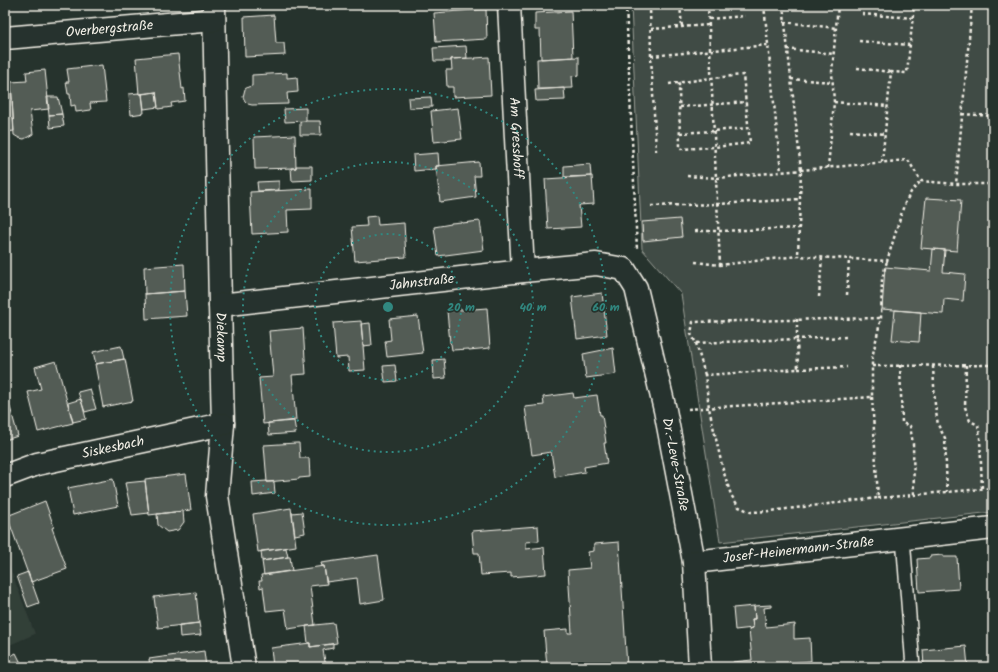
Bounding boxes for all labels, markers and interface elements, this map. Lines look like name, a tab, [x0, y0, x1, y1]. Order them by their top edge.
street label: Overbergstraße	[65, 14, 155, 44]
street label: Am Gresshoff	[503, 97, 529, 181]
street label: Jahnstraße	[388, 268, 456, 297]
text: 20 m	[447, 298, 475, 317]
text: 40 m	[519, 298, 547, 317]
text: 60 m	[592, 298, 620, 317]
centre of rings	[381, 300, 395, 314]
street label: Diekamp	[209, 312, 232, 362]
street label: Dr.-Leve-Straße	[656, 416, 695, 514]
street label: Siskesbach	[80, 430, 146, 465]
street label: Josef-Heinermann-Straße	[722, 531, 876, 570]

